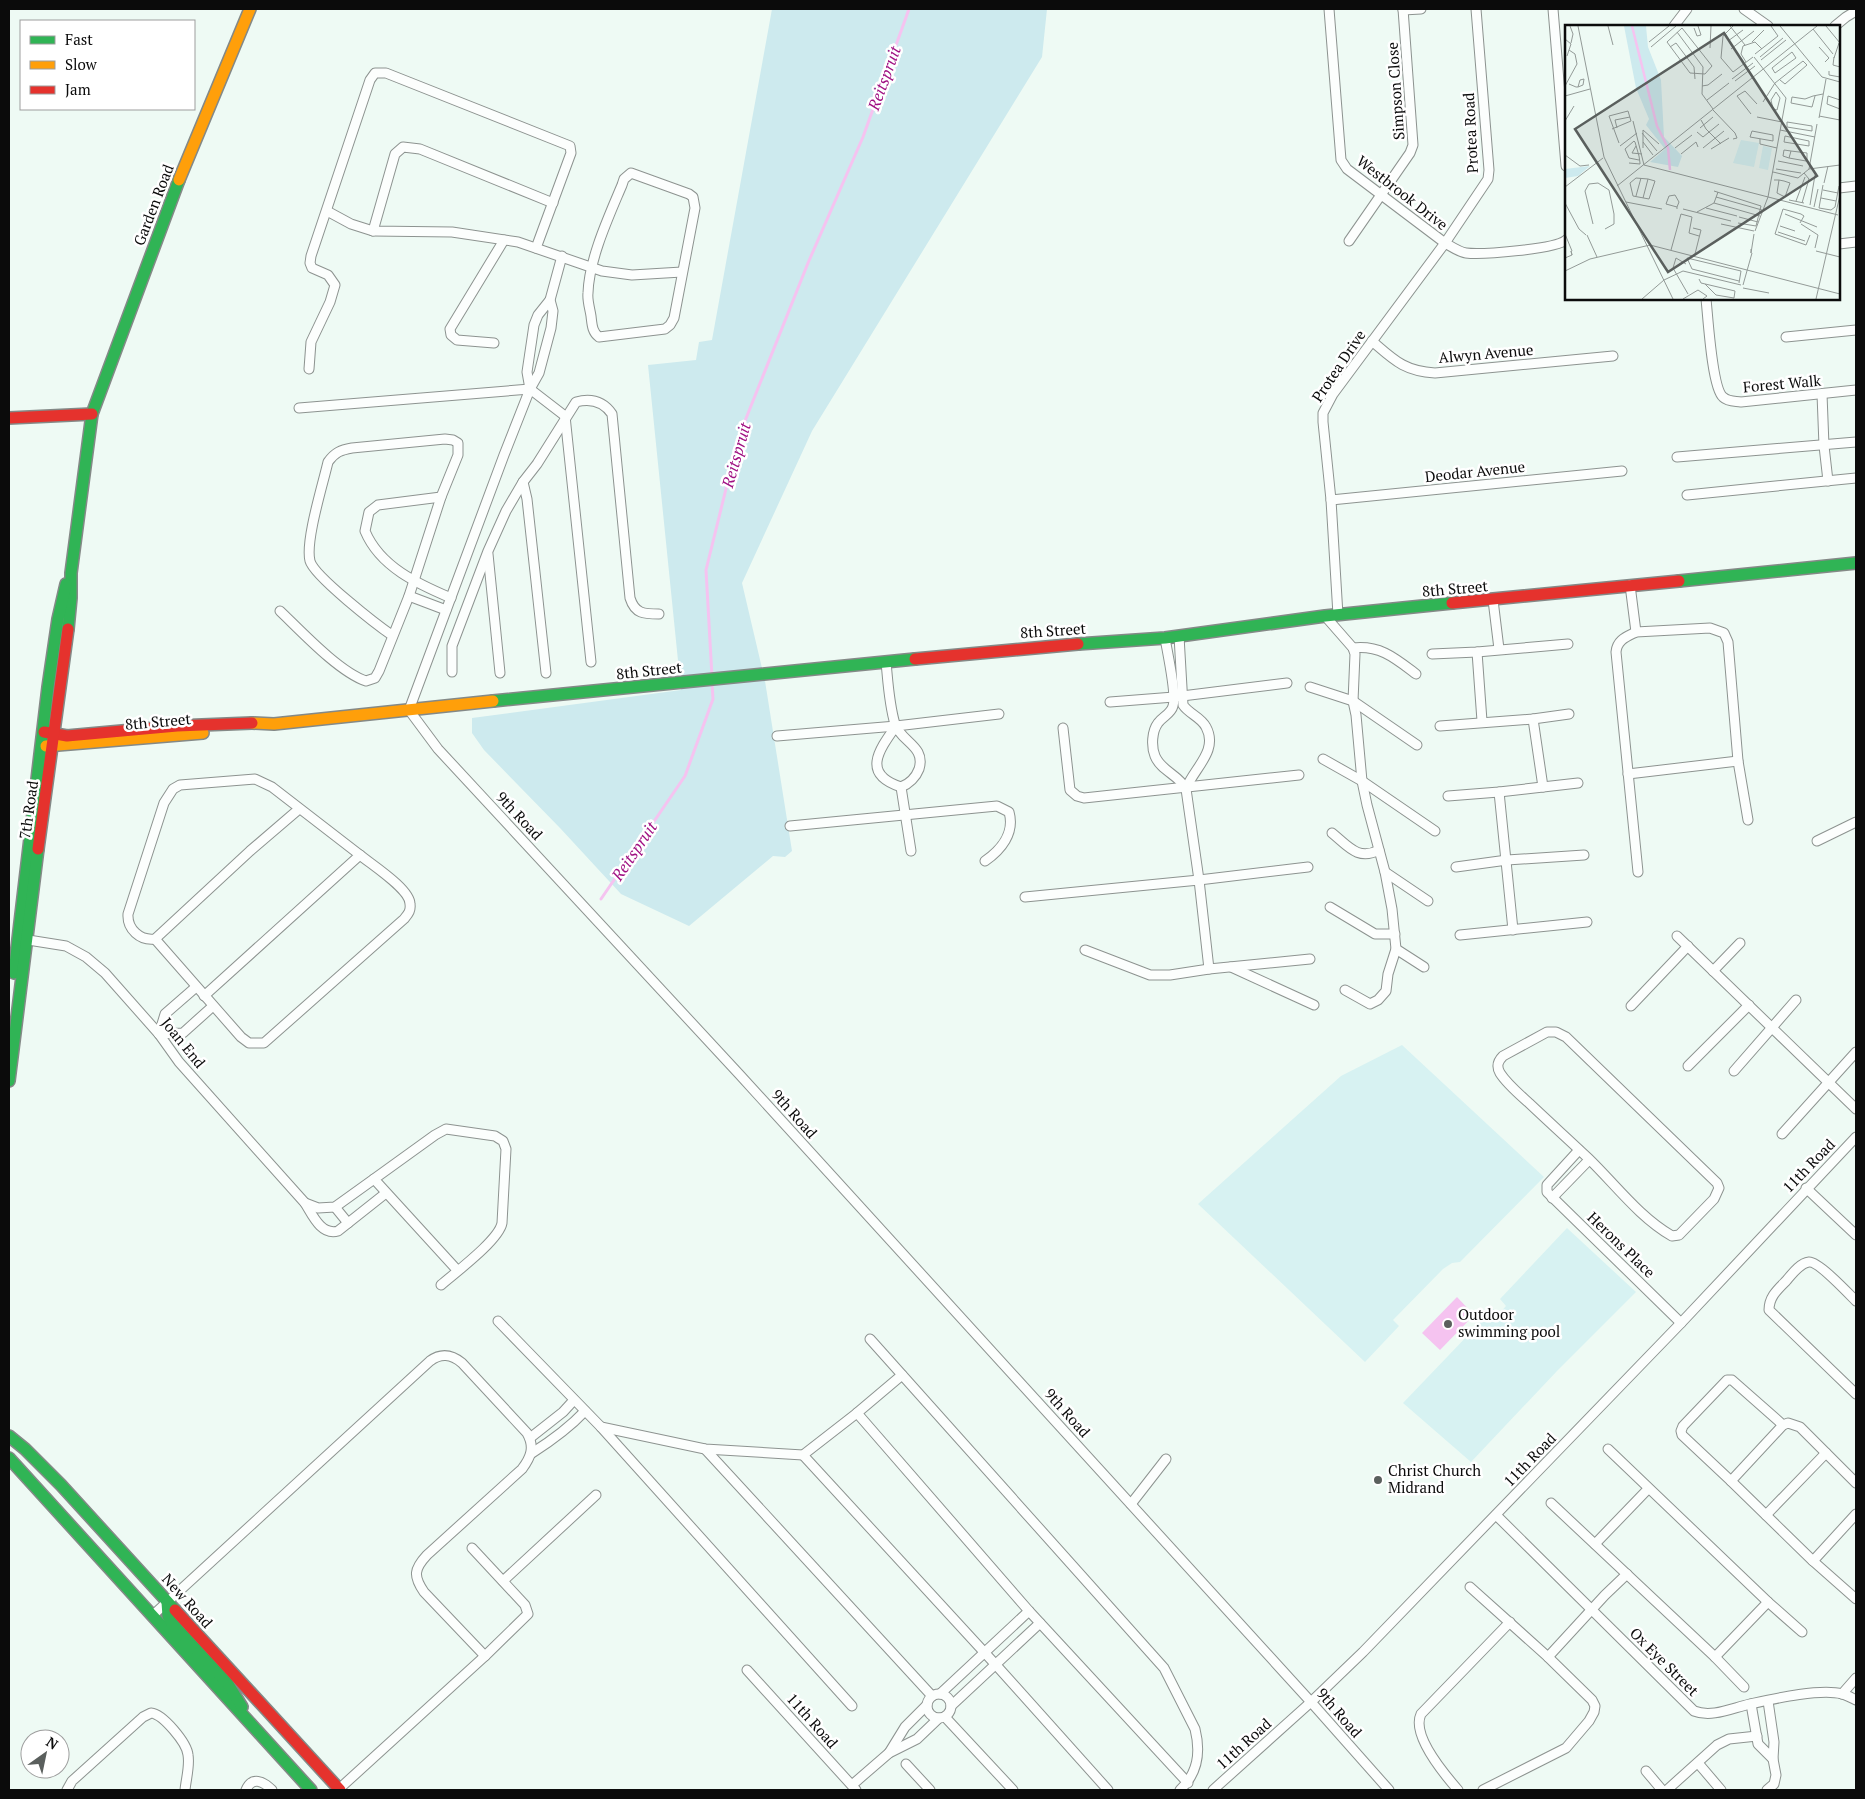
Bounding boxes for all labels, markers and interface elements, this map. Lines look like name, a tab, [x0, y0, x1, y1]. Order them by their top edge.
legend	[20, 20, 195, 110]
inset map	[1565, 25, 1840, 300]
text: Fast	[65, 29, 93, 49]
water label: Reitspruit	[862, 42, 906, 114]
street label: Simpson Close	[1382, 42, 1408, 141]
text: Slow	[65, 54, 98, 74]
text: Jam	[65, 79, 91, 99]
street label: Protea Road	[1458, 92, 1482, 174]
street label: Westbrook Drive	[1353, 150, 1452, 234]
street label: Garden Road	[128, 161, 178, 248]
street label: Protea Drive	[1307, 325, 1370, 405]
street label: Alwyn Avenue	[1438, 339, 1534, 367]
street label: Forest Walk	[1742, 370, 1822, 396]
water label: Reitspruit	[716, 419, 756, 491]
street label: Deodar Avenue	[1424, 456, 1526, 486]
street label: 8th Street	[1421, 575, 1489, 601]
street label: 8th Street	[1019, 618, 1087, 642]
street label: 8th Street	[615, 657, 683, 683]
street label: 8th Street	[124, 708, 192, 734]
street label: 7th Road	[14, 779, 42, 840]
street label: 9th Road	[492, 787, 547, 844]
water label: Reitspruit	[606, 817, 662, 886]
street label: Joan End	[157, 1013, 210, 1072]
street label: 9th Road	[767, 1085, 822, 1142]
street label: 11th Road	[1778, 1134, 1839, 1197]
street label: Herons Place	[1584, 1207, 1660, 1282]
place label: Outdoor swimming pool	[1458, 1304, 1560, 1341]
marker: Outdoor swimming pool	[1442, 1318, 1454, 1330]
street label: 9th Road	[1040, 1384, 1095, 1441]
street label: 11th Road	[1499, 1428, 1560, 1491]
place label: Christ Church Midrand	[1388, 1460, 1481, 1497]
marker: Christ Church Midrand	[1372, 1474, 1384, 1486]
street label: New Road	[158, 1569, 217, 1632]
street label: Ox Eye Street	[1626, 1623, 1704, 1700]
street label: 9th Road	[1313, 1683, 1367, 1741]
street label: 11th Road	[783, 1689, 843, 1752]
street label: 11th Road	[1212, 1713, 1275, 1773]
north arrow	[20, 1729, 70, 1779]
text: N	[43, 1732, 62, 1754]

